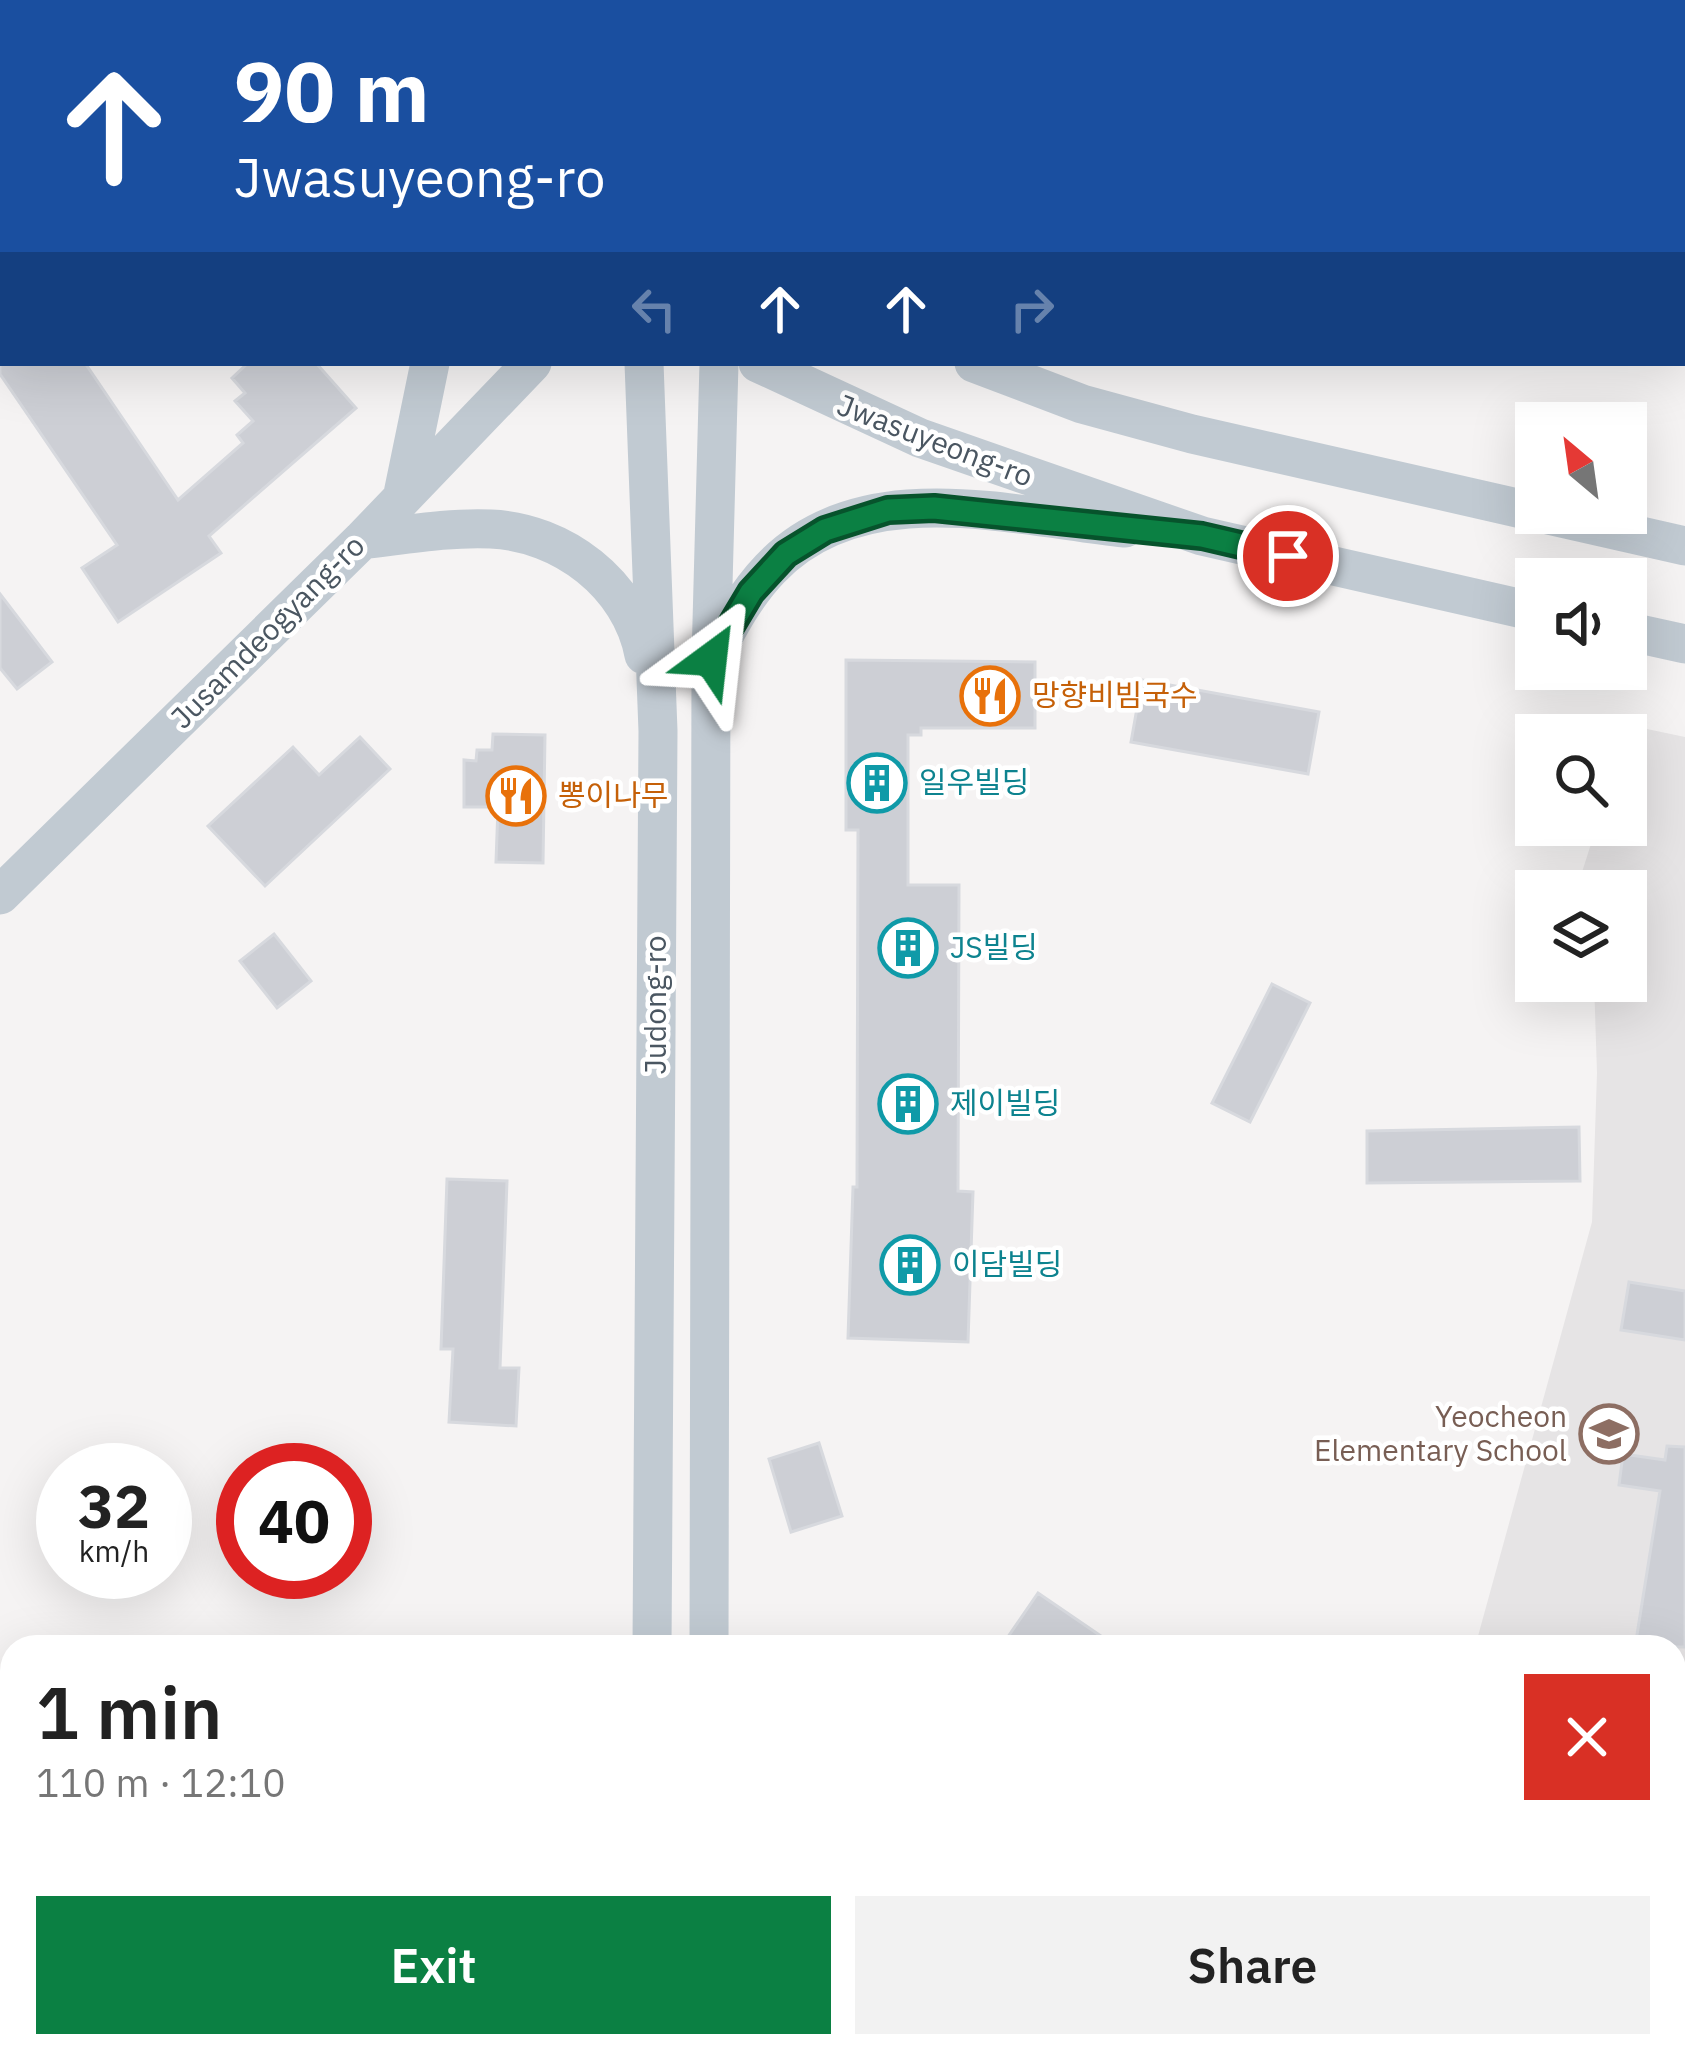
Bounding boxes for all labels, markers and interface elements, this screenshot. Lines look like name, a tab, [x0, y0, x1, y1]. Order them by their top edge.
text: 90 m	[234, 36, 430, 145]
icon: ahead	[36, 48, 192, 204]
text: Jwasuyeong-ro	[234, 142, 605, 212]
icon: left	[621, 276, 687, 342]
icon: ahead	[747, 276, 813, 342]
icon: ahead	[873, 276, 939, 342]
icon: right	[999, 276, 1065, 342]
street label: Jwasuyeong-ro	[832, 384, 1039, 495]
north arrow	[1515, 402, 1647, 534]
map controls	[1515, 402, 1647, 1002]
pin	[1237, 505, 1339, 607]
icon: arrive	[1255, 523, 1321, 589]
street label: Jusamdeogyang-ro	[162, 526, 372, 736]
button: sound	[1515, 558, 1647, 690]
position arrow	[648, 596, 774, 722]
restaurant icon: 망향비빔국수	[959, 665, 1021, 727]
place label: 망향비빔국수	[1032, 675, 1198, 714]
button: search	[1515, 714, 1647, 846]
building icon: 일우빌딩	[846, 752, 908, 814]
place label: 일우빌딩	[919, 762, 1029, 801]
restaurant icon: 뽕이나무	[485, 765, 547, 827]
place label: 뽕이나무	[558, 775, 668, 814]
button: layers	[1515, 870, 1647, 1002]
building icon: JS빌딩	[877, 917, 939, 979]
place label: JS빌딩	[950, 927, 1038, 966]
street label: Judong-ro	[635, 935, 674, 1075]
building icon: 제이빌딩	[877, 1073, 939, 1135]
place label: 제이빌딩	[950, 1083, 1060, 1122]
building icon: 이담빌딩	[879, 1234, 941, 1296]
place label: 이담빌딩	[952, 1244, 1062, 1283]
place label: Yeocheon Elementary School	[1314, 1396, 1567, 1469]
school or university icon: Yeocheon Elementary School	[1578, 1403, 1640, 1465]
speed limit sign: 40	[216, 1443, 372, 1599]
text: 32	[78, 1466, 150, 1545]
text: km/h	[79, 1531, 149, 1570]
text: 1 min	[36, 1665, 222, 1759]
button: close	[1524, 1674, 1650, 1800]
text: 110 m · 12:10	[36, 1757, 286, 1808]
button: Exit	[36, 1896, 831, 2034]
button: Share	[855, 1896, 1650, 2034]

